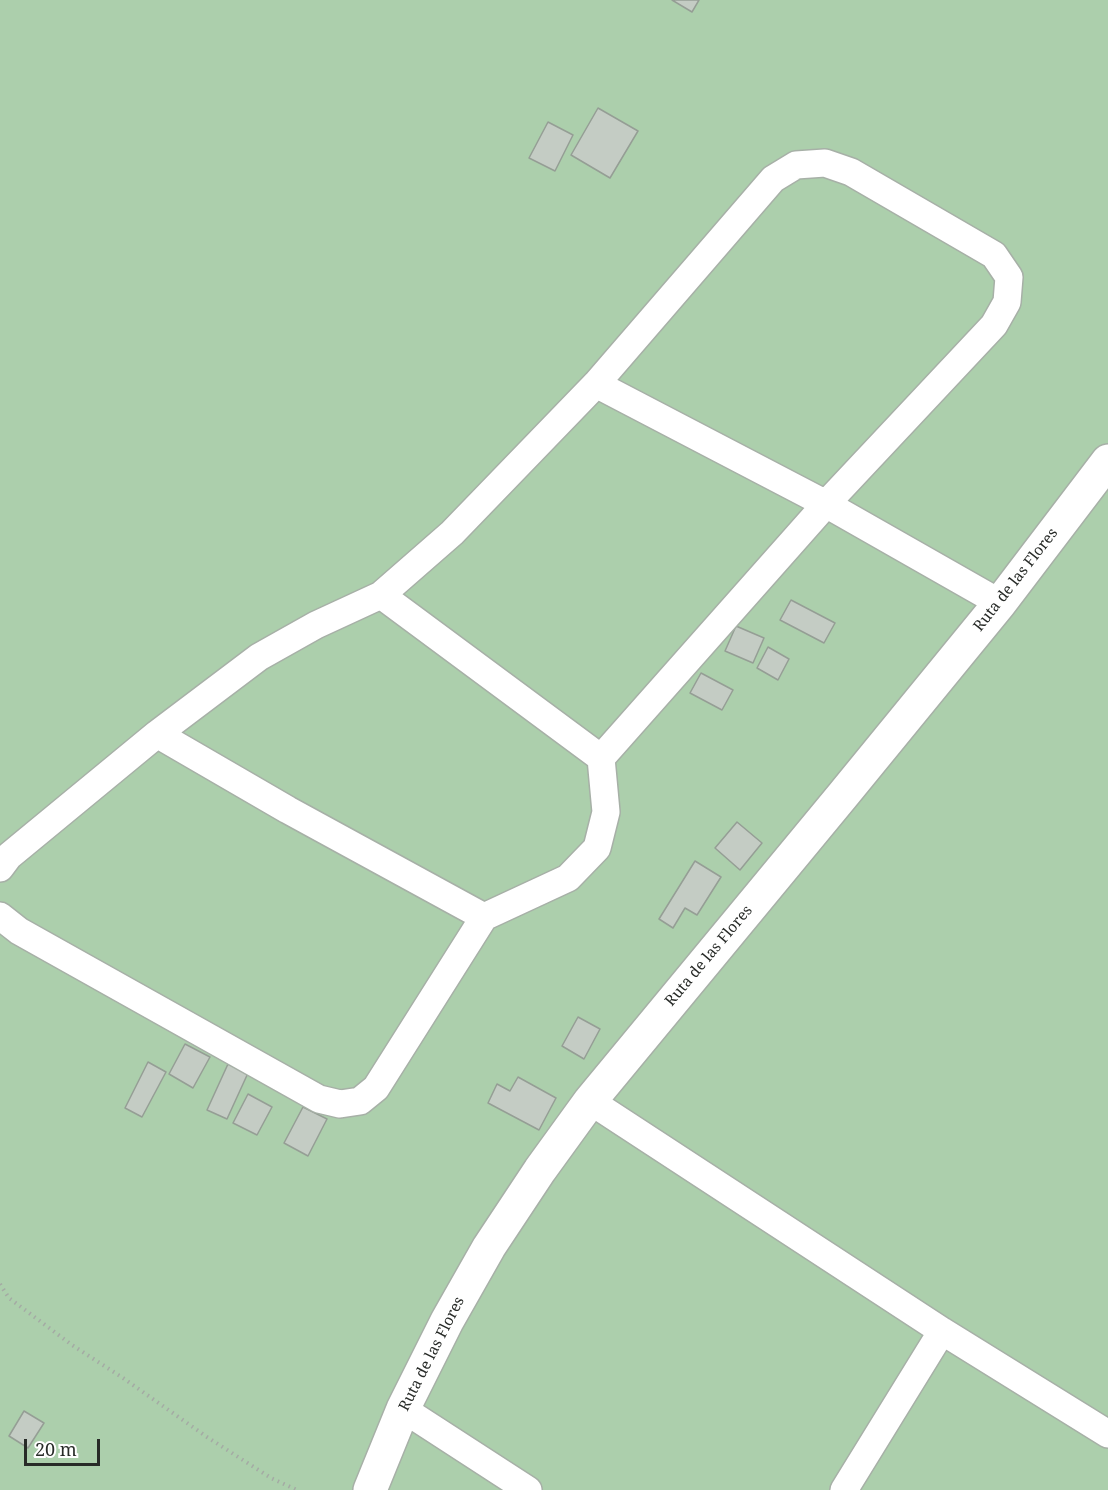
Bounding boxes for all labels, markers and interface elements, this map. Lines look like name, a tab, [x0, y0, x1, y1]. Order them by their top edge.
street label: Ruta de las Flores	[970, 525, 1062, 635]
street label: Ruta de las Flores	[662, 902, 756, 1010]
street label: Ruta de las Flores	[395, 1294, 469, 1414]
scale bar	[27, 1427, 104, 1465]
text: 20 m	[35, 1437, 77, 1461]

